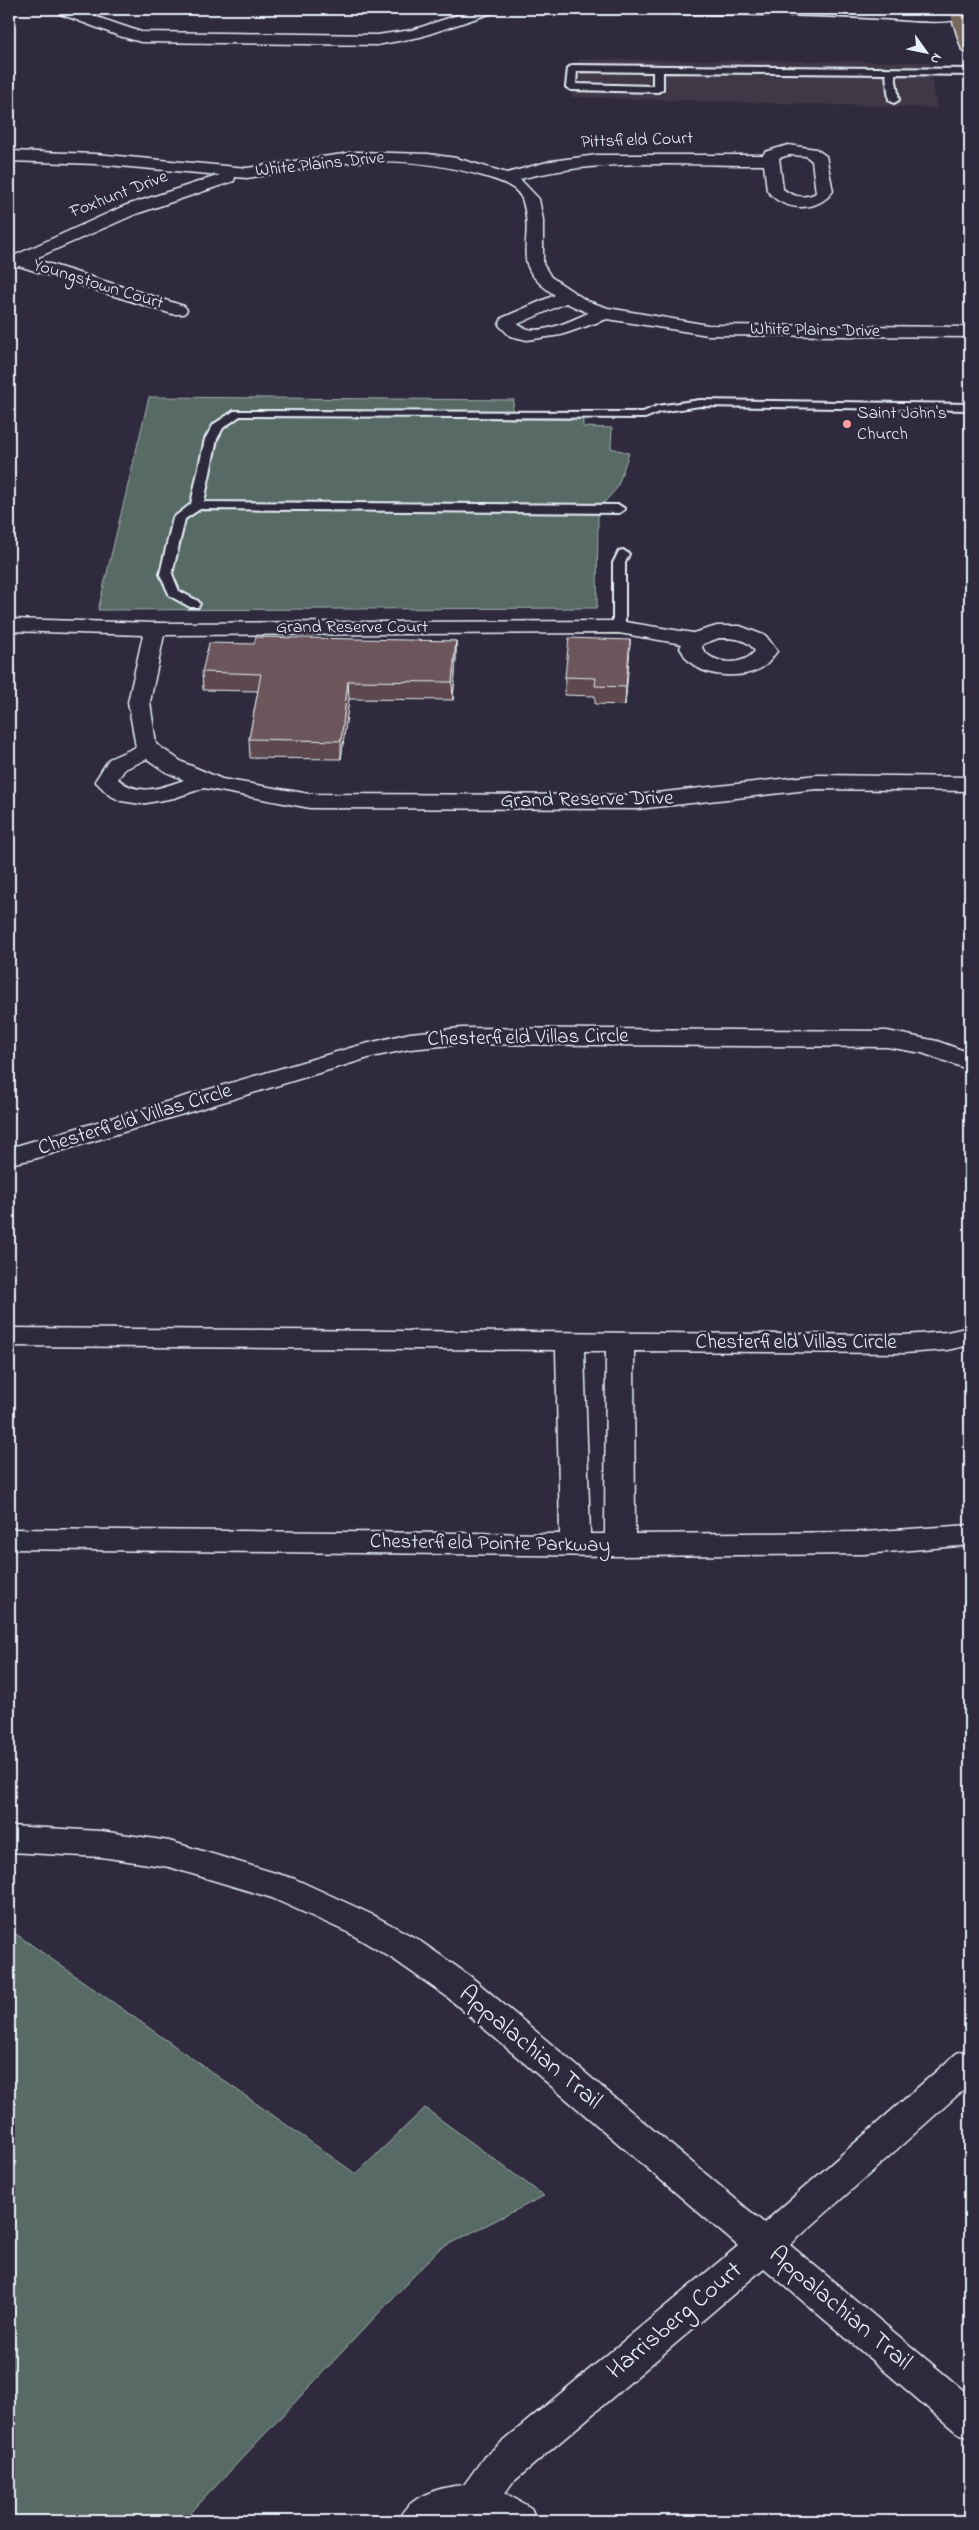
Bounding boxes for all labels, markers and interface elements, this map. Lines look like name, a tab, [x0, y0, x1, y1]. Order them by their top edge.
north arrow	[902, 28, 952, 78]
text: N	[924, 49, 947, 68]
street label: Pittsfield Court	[580, 126, 694, 156]
street label: White Plains Drive	[254, 145, 387, 185]
street label: Foxhunt Drive	[65, 164, 173, 226]
street label: Youngstown Court	[29, 253, 166, 318]
street label: White Plains Drive	[750, 317, 881, 345]
place label: Saint John's Church	[857, 401, 947, 448]
marker: Saint John's Church	[841, 418, 853, 430]
street label: Grand Reserve Court	[276, 615, 428, 641]
street label: Grand Reserve Drive	[500, 783, 674, 817]
street label: Chesterfield Villas Circle	[427, 1021, 629, 1055]
street label: Chesterfield Villas Circle	[34, 1076, 236, 1164]
street label: Chesterfield Villas Circle	[695, 1328, 897, 1358]
street label: Chesterfield Pointe Parkway	[369, 1527, 610, 1563]
street label: Appalachian Trail	[450, 1977, 610, 2119]
street label: Appalachian Trail	[760, 2238, 920, 2380]
street label: Harrisberg Court	[599, 2253, 752, 2389]

